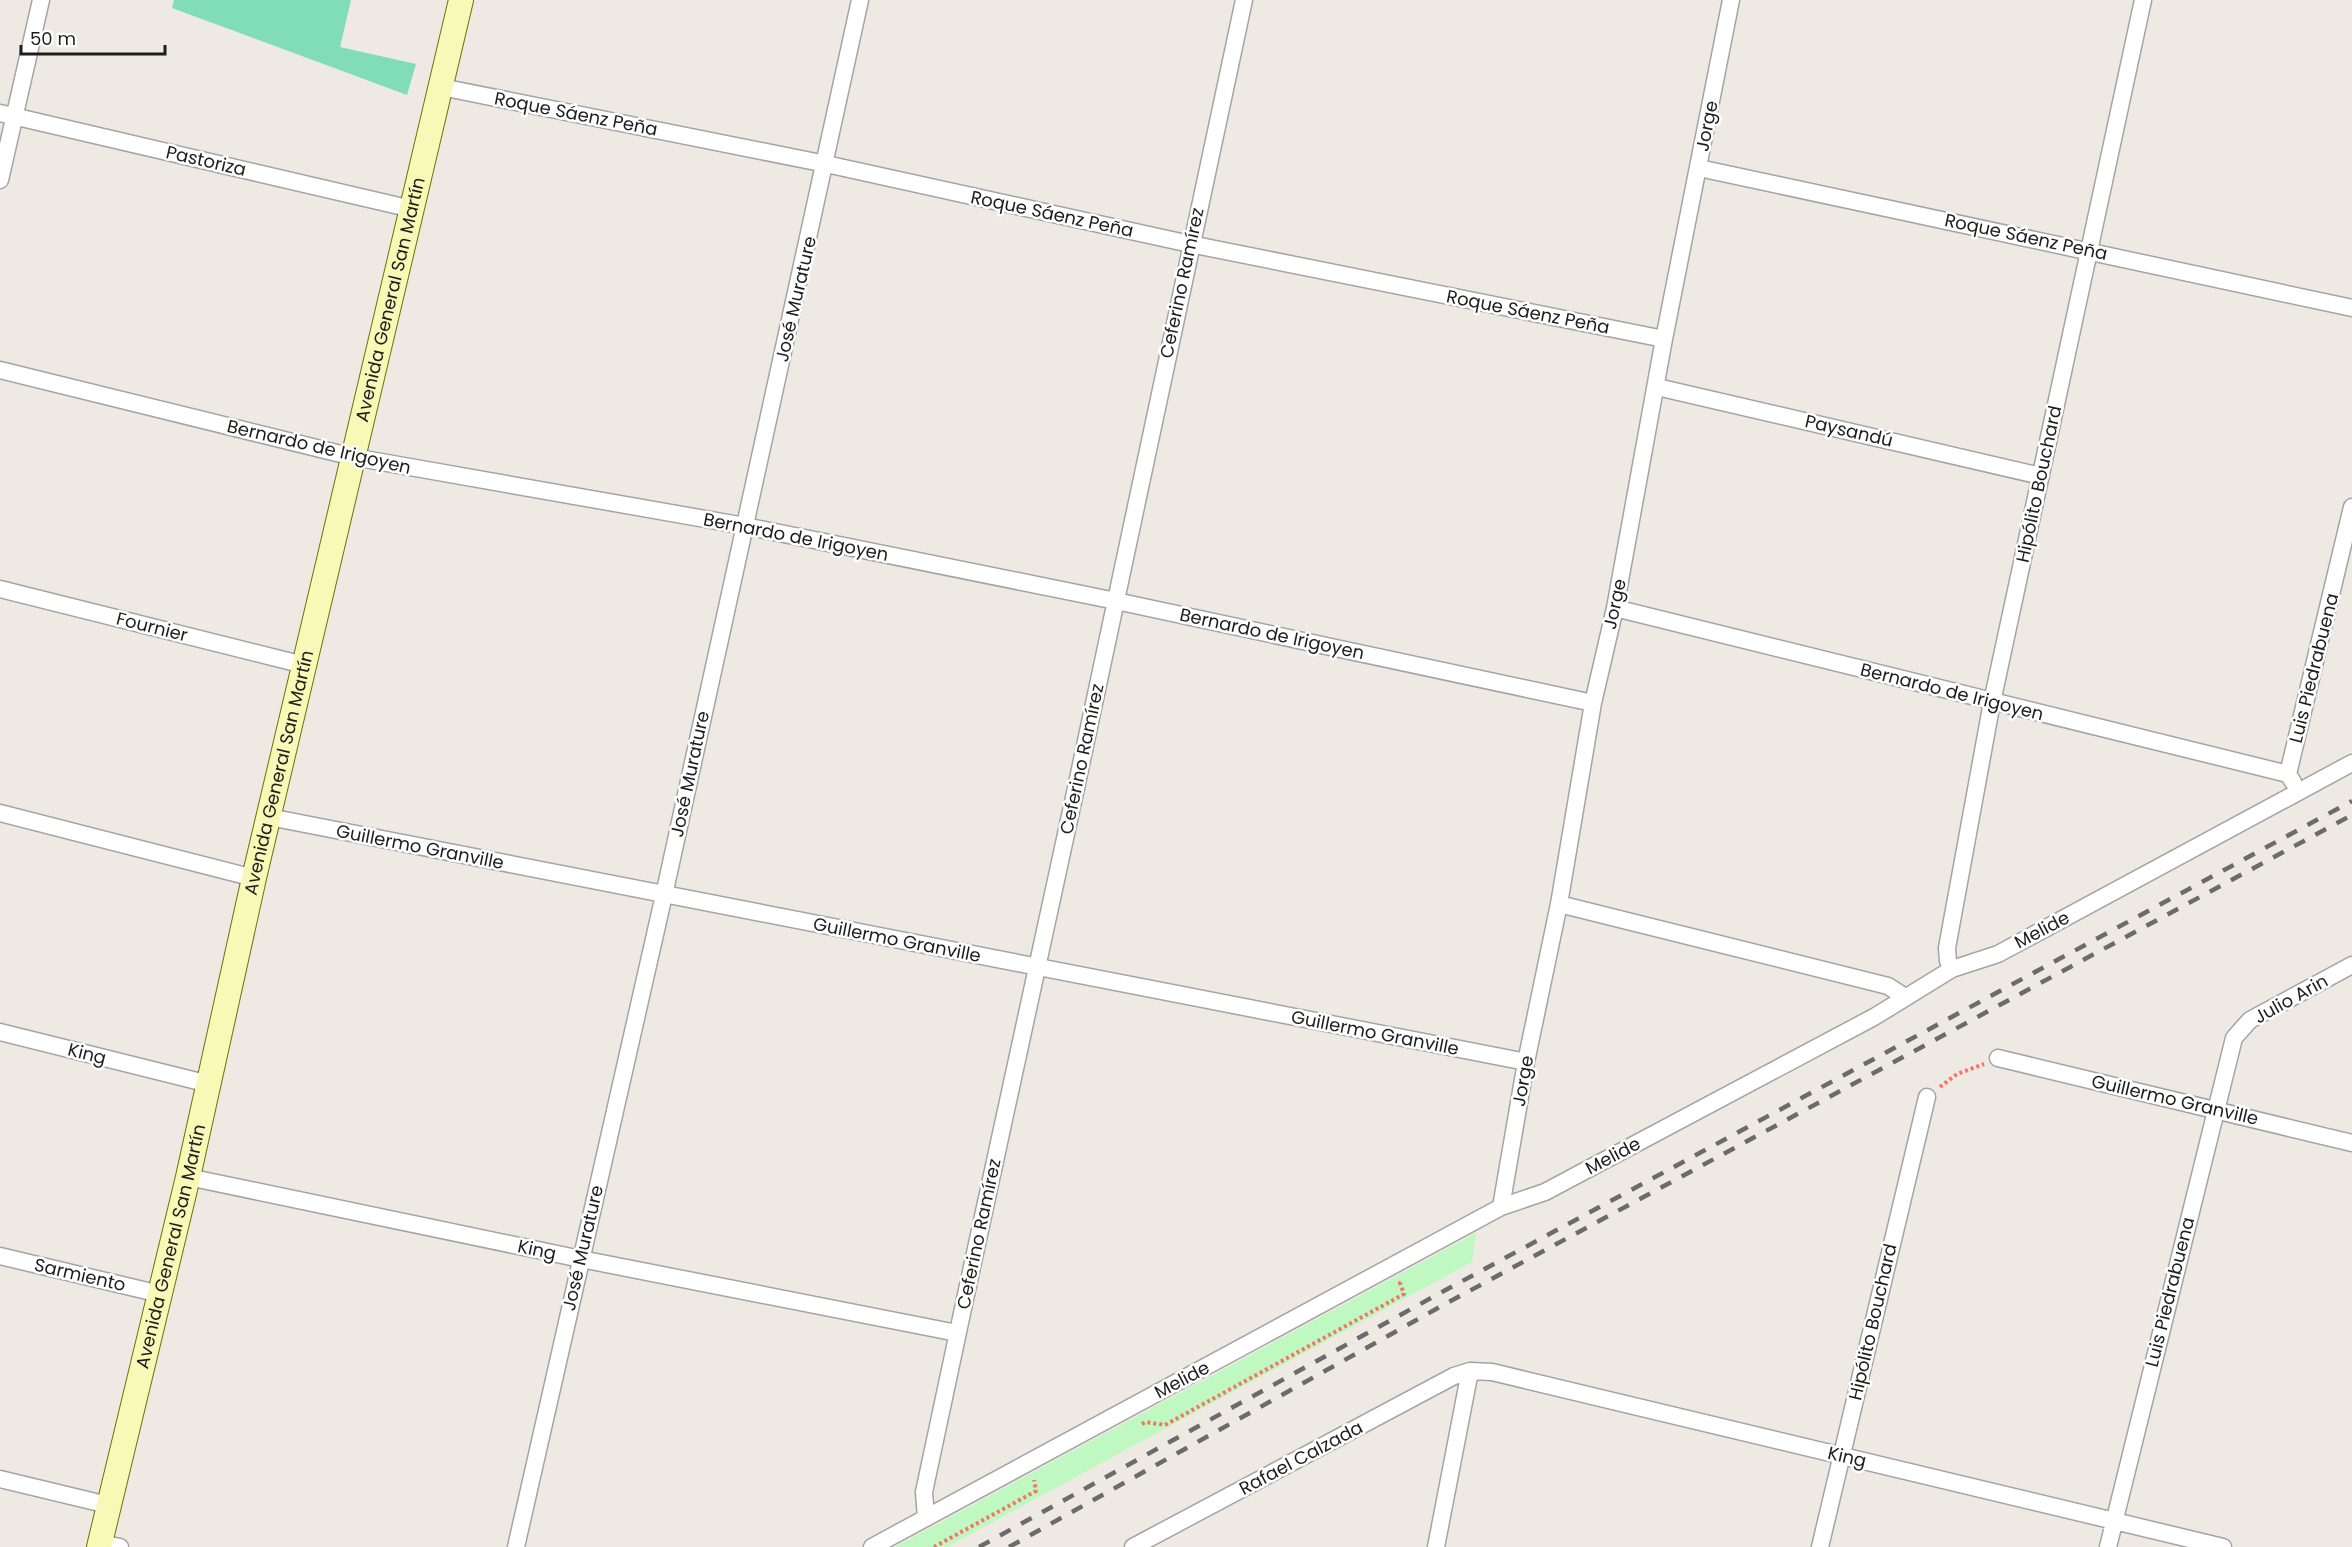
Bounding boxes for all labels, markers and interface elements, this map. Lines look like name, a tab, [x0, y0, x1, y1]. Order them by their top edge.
scale bar	[21, 18, 165, 56]
text: 50 m	[30, 26, 76, 51]
street label: Roque Sáenz Peña	[492, 85, 660, 142]
street label: Jorge	[1689, 98, 1724, 153]
street label: Pastoriza	[164, 139, 249, 182]
street label: Avenida General San Martín	[349, 175, 431, 424]
street label: Roque Sáenz Peña	[968, 184, 1136, 243]
street label: Ceferino Ramírez	[1153, 205, 1210, 360]
street label: Roque Sáenz Peña	[1942, 207, 2110, 266]
street label: José Murature	[769, 234, 822, 364]
street label: Roque Sáenz Peña	[1444, 283, 1612, 340]
street label: Hipólito Bouchard	[2010, 403, 2067, 565]
street label: Paysandú	[1803, 408, 1896, 453]
street label: Bernardo de Irigoyen	[225, 413, 414, 480]
street label: Bernardo de Irigoyen	[701, 506, 891, 567]
street label: Jorge	[1597, 576, 1632, 631]
street label: Luis Piedrabuena	[2283, 590, 2344, 745]
street label: Bernardo de Irigoyen	[1178, 602, 1367, 665]
street label: Fournier	[114, 606, 191, 647]
street label: Avenida General San Martín	[238, 648, 319, 897]
street label: Bernardo de Irigoyen	[1858, 657, 2046, 726]
street label: Ceferino Ramírez	[1053, 681, 1110, 836]
street label: José Murature	[664, 709, 715, 839]
street label: Guillermo Granville	[334, 818, 506, 875]
street label: Melide	[2010, 905, 2074, 954]
street label: Guillermo Granville	[811, 911, 983, 968]
street label: Julio Arin	[2249, 968, 2332, 1029]
street label: Guillermo Granville	[1289, 1004, 1461, 1061]
street label: King	[65, 1037, 109, 1070]
street label: Jorge	[1506, 1054, 1539, 1108]
street label: Guillermo Granville	[2089, 1068, 2261, 1131]
street label: Avenida General San Martín	[129, 1122, 211, 1371]
street label: Melide	[1581, 1131, 1645, 1180]
street label: Ceferino Ramírez	[950, 1156, 1007, 1311]
street label: José Murature	[556, 1183, 609, 1313]
street label: Luis Piedrabuena	[2139, 1214, 2200, 1369]
street label: King	[515, 1233, 559, 1266]
street label: Hipólito Bouchard	[1842, 1241, 1903, 1403]
street label: Sarmiento	[32, 1252, 128, 1297]
street label: Melide	[1150, 1355, 1214, 1404]
street label: Rafael Calzada	[1235, 1414, 1367, 1501]
street label: King	[1825, 1440, 1869, 1473]

